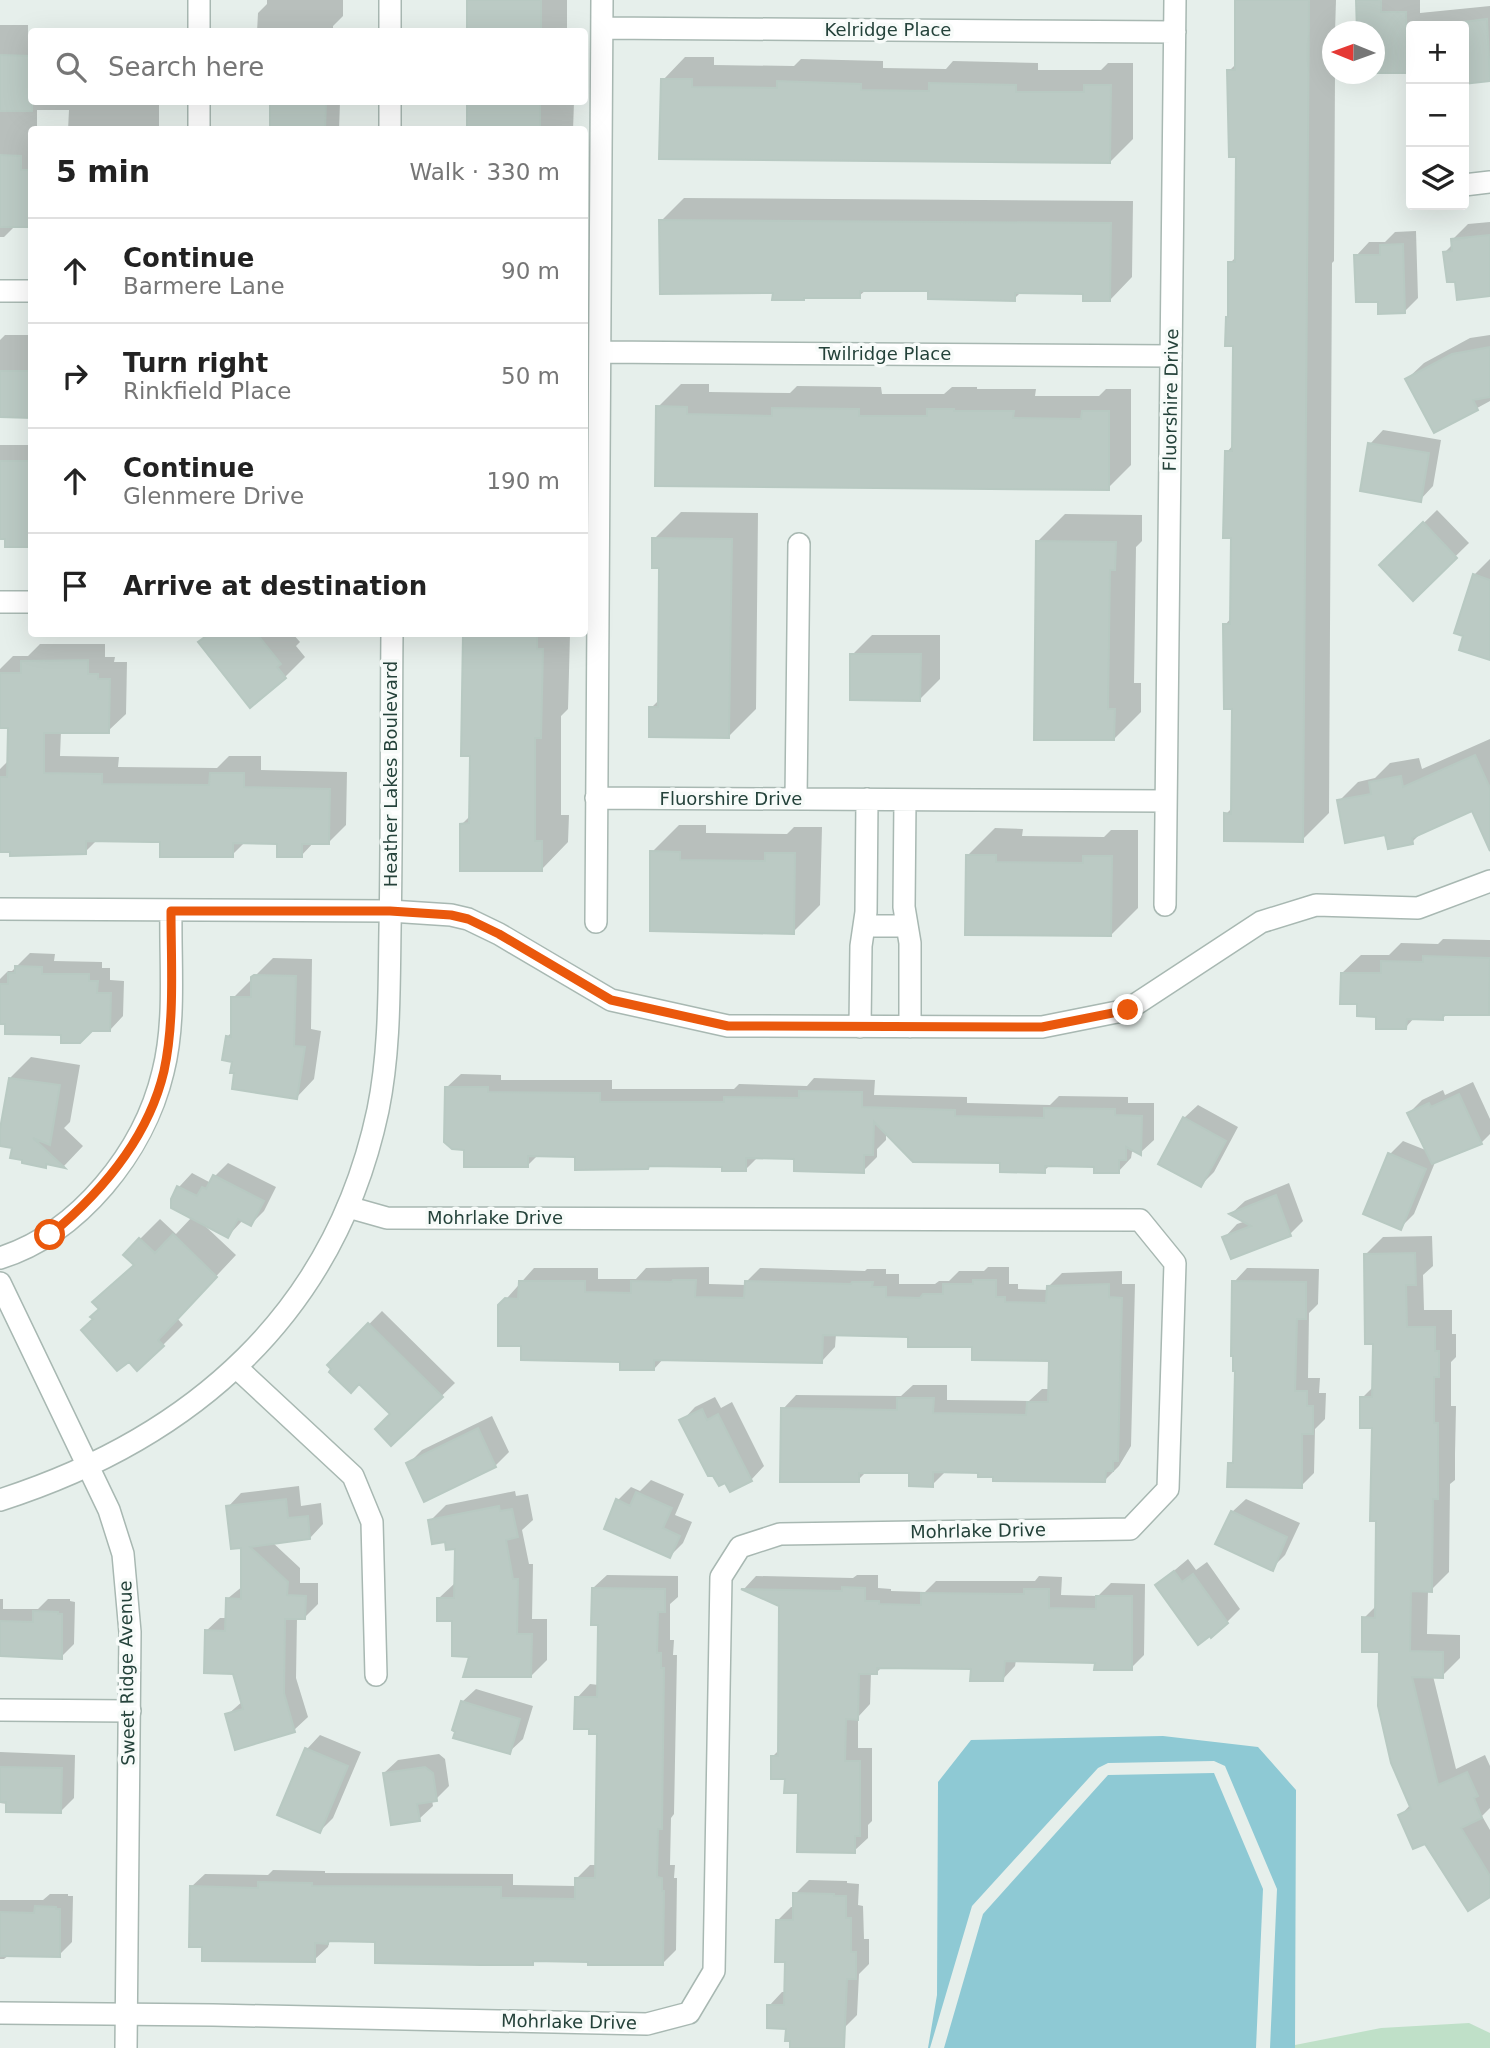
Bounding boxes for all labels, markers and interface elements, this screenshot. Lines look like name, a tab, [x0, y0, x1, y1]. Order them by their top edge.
street label: Kelridge Place	[825, 19, 951, 40]
north arrow	[1322, 21, 1385, 84]
map controls	[1406, 21, 1469, 210]
button: +	[1406, 21, 1469, 84]
search box	[28, 28, 588, 105]
icon: search	[52, 48, 90, 86]
text: Search here	[108, 52, 264, 82]
button: −	[1406, 84, 1469, 147]
button: layers	[1406, 147, 1469, 210]
text: 5 min	[56, 154, 150, 189]
text: Walk · 330 m	[409, 159, 560, 185]
text: Continue	[123, 243, 254, 273]
icon: ahead	[56, 252, 94, 290]
text: 90 m	[501, 258, 560, 284]
text: Barmere Lane	[123, 273, 285, 299]
street label: Fluorshire Drive	[1159, 328, 1182, 472]
street label: Twilridge Place	[818, 343, 951, 364]
text: Turn right	[123, 348, 268, 378]
icon: right	[56, 357, 94, 395]
text: 50 m	[501, 363, 560, 389]
text: Rinkfield Place	[123, 378, 291, 404]
text: Continue	[123, 453, 254, 483]
icon: ahead	[56, 462, 94, 500]
text: 190 m	[486, 468, 560, 494]
text: Glenmere Drive	[123, 483, 304, 509]
icon: arrive	[56, 567, 94, 605]
text: Arrive at destination	[123, 571, 427, 601]
street label: Heather Lakes Boulevard	[380, 661, 401, 887]
street label: Fluorshire Drive	[660, 788, 802, 809]
route end	[1112, 994, 1143, 1025]
street label: Mohrlake Drive	[427, 1207, 563, 1228]
route start	[34, 1219, 65, 1250]
street label: Mohrlake Drive	[910, 1519, 1046, 1542]
street label: Sweet Ridge Avenue	[114, 1580, 139, 1766]
street label: Mohrlake Drive	[501, 2010, 637, 2033]

